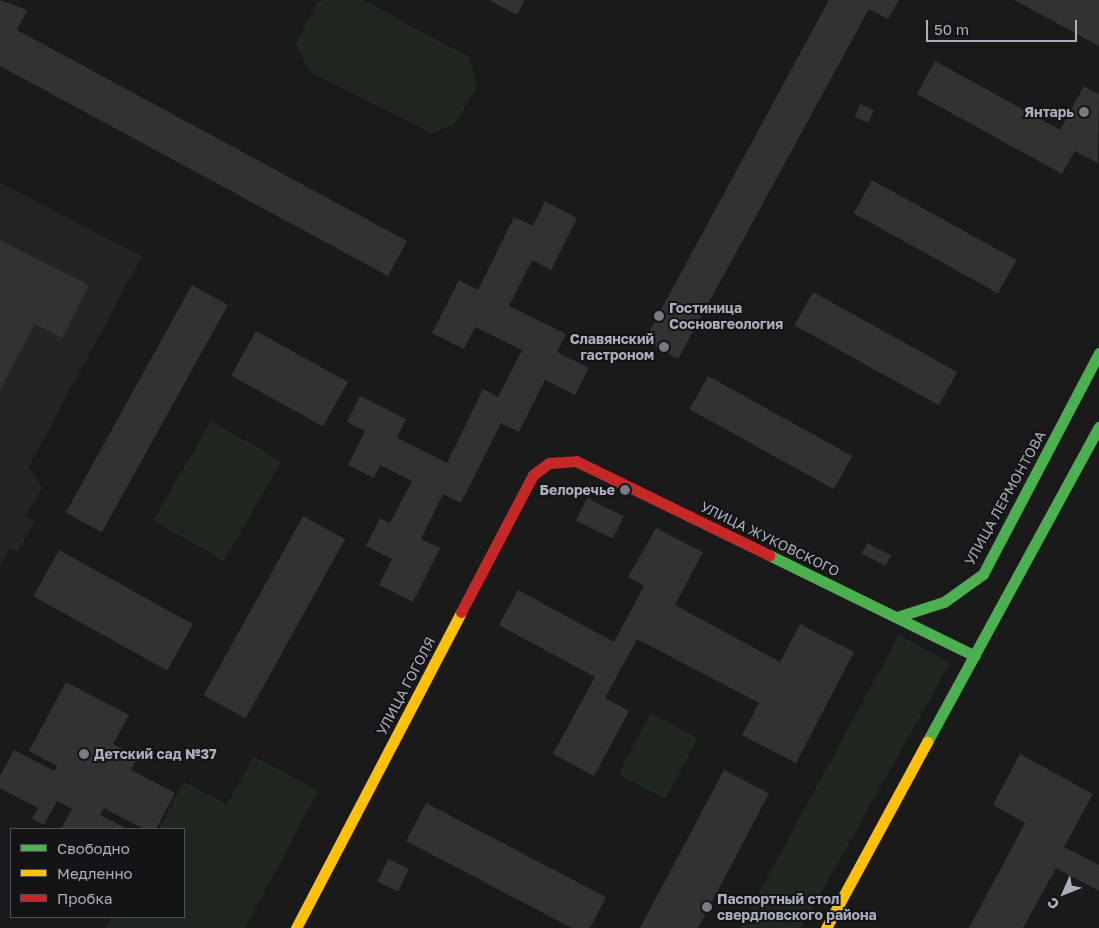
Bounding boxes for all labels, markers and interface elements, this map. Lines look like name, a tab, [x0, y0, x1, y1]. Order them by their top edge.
scale bar	[929, 10, 1080, 42]
text: 50 m	[934, 20, 969, 38]
place label: Янтарь	[1024, 104, 1074, 120]
marker: Янтарь	[1078, 106, 1090, 118]
place label: Гостиница Сосновгеология	[669, 300, 783, 332]
marker: Гостиница Сосновгеология	[653, 310, 665, 322]
place label: Славянский гастроном	[570, 331, 654, 364]
marker: Славянский гастроном	[658, 341, 670, 353]
street label: УЛИЦА ЛЕРМОНТОВА	[961, 428, 1049, 568]
place label: Белоречье	[540, 482, 615, 498]
marker: Белоречье	[619, 484, 631, 496]
street label: УЛИЦА ЖУКОВСКОГО	[698, 498, 842, 580]
street label: УЛИЦА ГОГОЛЯ	[373, 634, 439, 738]
place label: Детский сад №37	[94, 746, 217, 762]
marker: Детский сад №37	[78, 748, 90, 760]
legend	[10, 828, 185, 918]
text: Свободно	[57, 839, 130, 857]
text: Медленно	[57, 864, 133, 882]
north arrow	[1039, 868, 1089, 918]
text: Пробка	[57, 889, 112, 907]
place label: Паспортный стол свердловского района	[717, 891, 877, 924]
text: С	[1043, 894, 1062, 913]
marker: Паспортный стол свердловского района	[701, 901, 713, 913]

